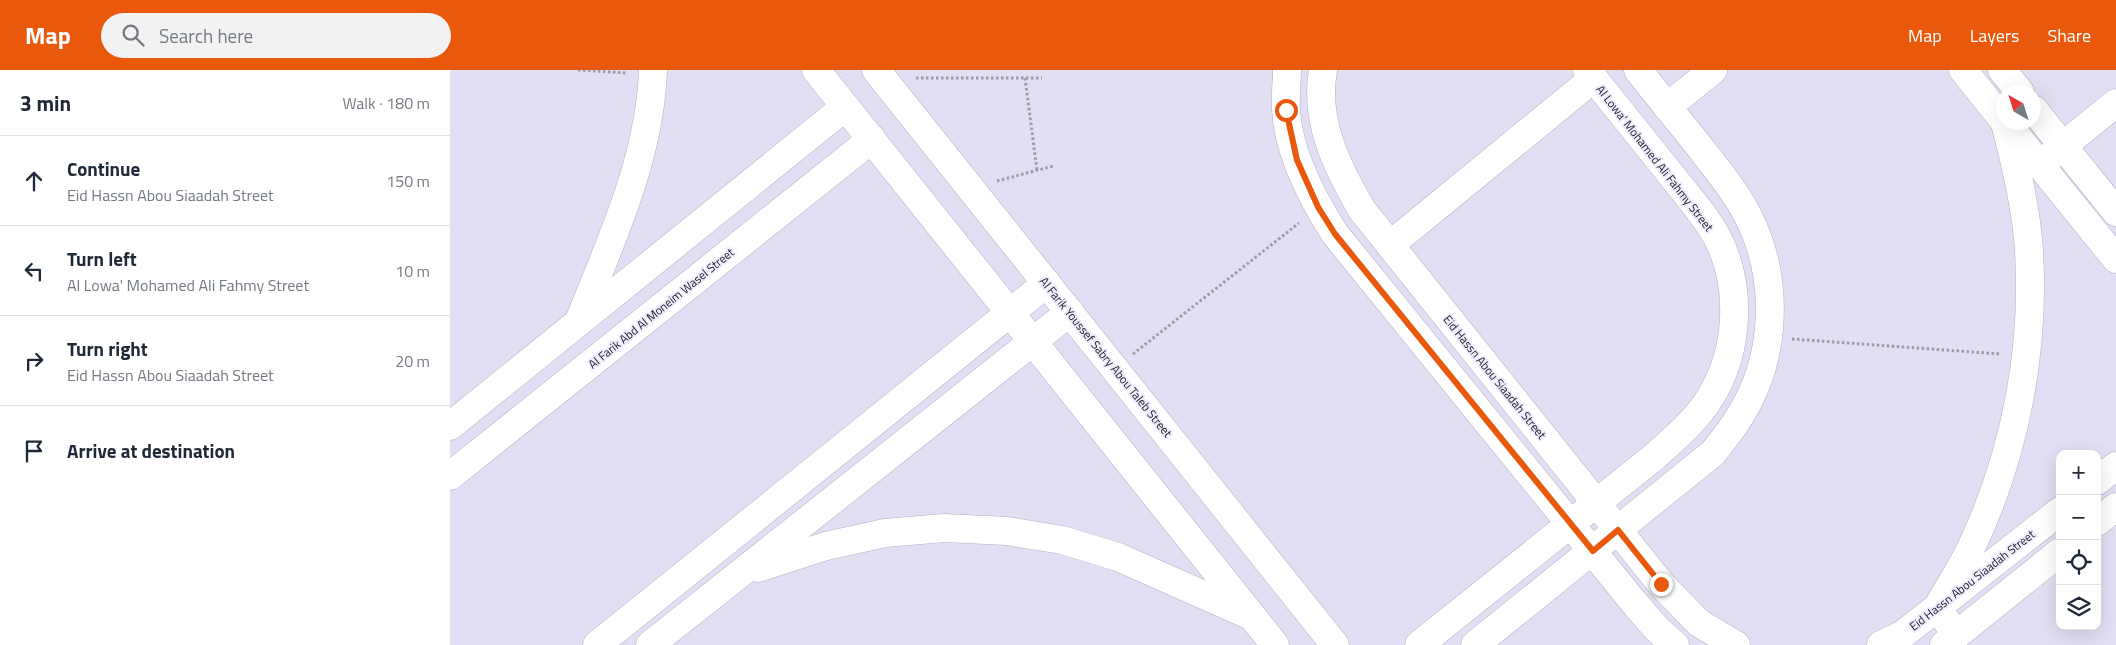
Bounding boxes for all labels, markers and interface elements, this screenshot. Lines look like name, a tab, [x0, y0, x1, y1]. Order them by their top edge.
search box	[101, 13, 451, 58]
text: Map	[25, 17, 71, 53]
icon: search	[119, 21, 147, 49]
text: Search here	[159, 21, 253, 50]
text: Map	[1908, 22, 1942, 49]
text: Layers	[1970, 22, 2019, 49]
text: Share	[2047, 22, 2091, 49]
street label: Al Lowa' Mohamed Ali Fahmy Street	[1592, 81, 1719, 236]
north arrow	[1996, 85, 2041, 130]
text: 3 min	[20, 87, 71, 119]
text: Walk · 180 m	[342, 91, 430, 115]
route start	[1275, 99, 1298, 122]
text: Continue	[67, 154, 140, 183]
icon: ahead	[20, 167, 48, 195]
text: 150 m	[386, 169, 430, 193]
text: Eid Hassn Abou Siaadah Street	[67, 183, 274, 207]
street label: Al Farik Abd Al Moneim Wasel Street	[584, 242, 739, 373]
text: Turn left	[67, 244, 137, 273]
icon: left	[20, 257, 48, 285]
text: 10 m	[395, 259, 430, 283]
text: Al Lowa' Mohamed Ali Fahmy Street	[67, 273, 309, 297]
street label: Al Farik Youssef Sabry Abou Taleb Street	[1035, 273, 1177, 442]
street label: Eid Hassn Abou Siaadah Street	[1439, 311, 1552, 444]
text: Turn right	[67, 334, 148, 363]
icon: right	[20, 347, 48, 375]
text: 20 m	[395, 349, 430, 373]
text: Eid Hassn Abou Siaadah Street	[67, 363, 274, 387]
text: Arrive at destination	[67, 436, 235, 465]
icon: arrive	[20, 437, 48, 465]
map controls	[2056, 450, 2101, 630]
button: +	[2056, 450, 2101, 495]
button: −	[2056, 495, 2101, 540]
street label: Eid Hassn Abou Siaadah Street	[1905, 524, 2040, 635]
button: locate	[2056, 540, 2101, 585]
route end	[1650, 573, 1673, 596]
button: layers	[2056, 585, 2101, 630]

